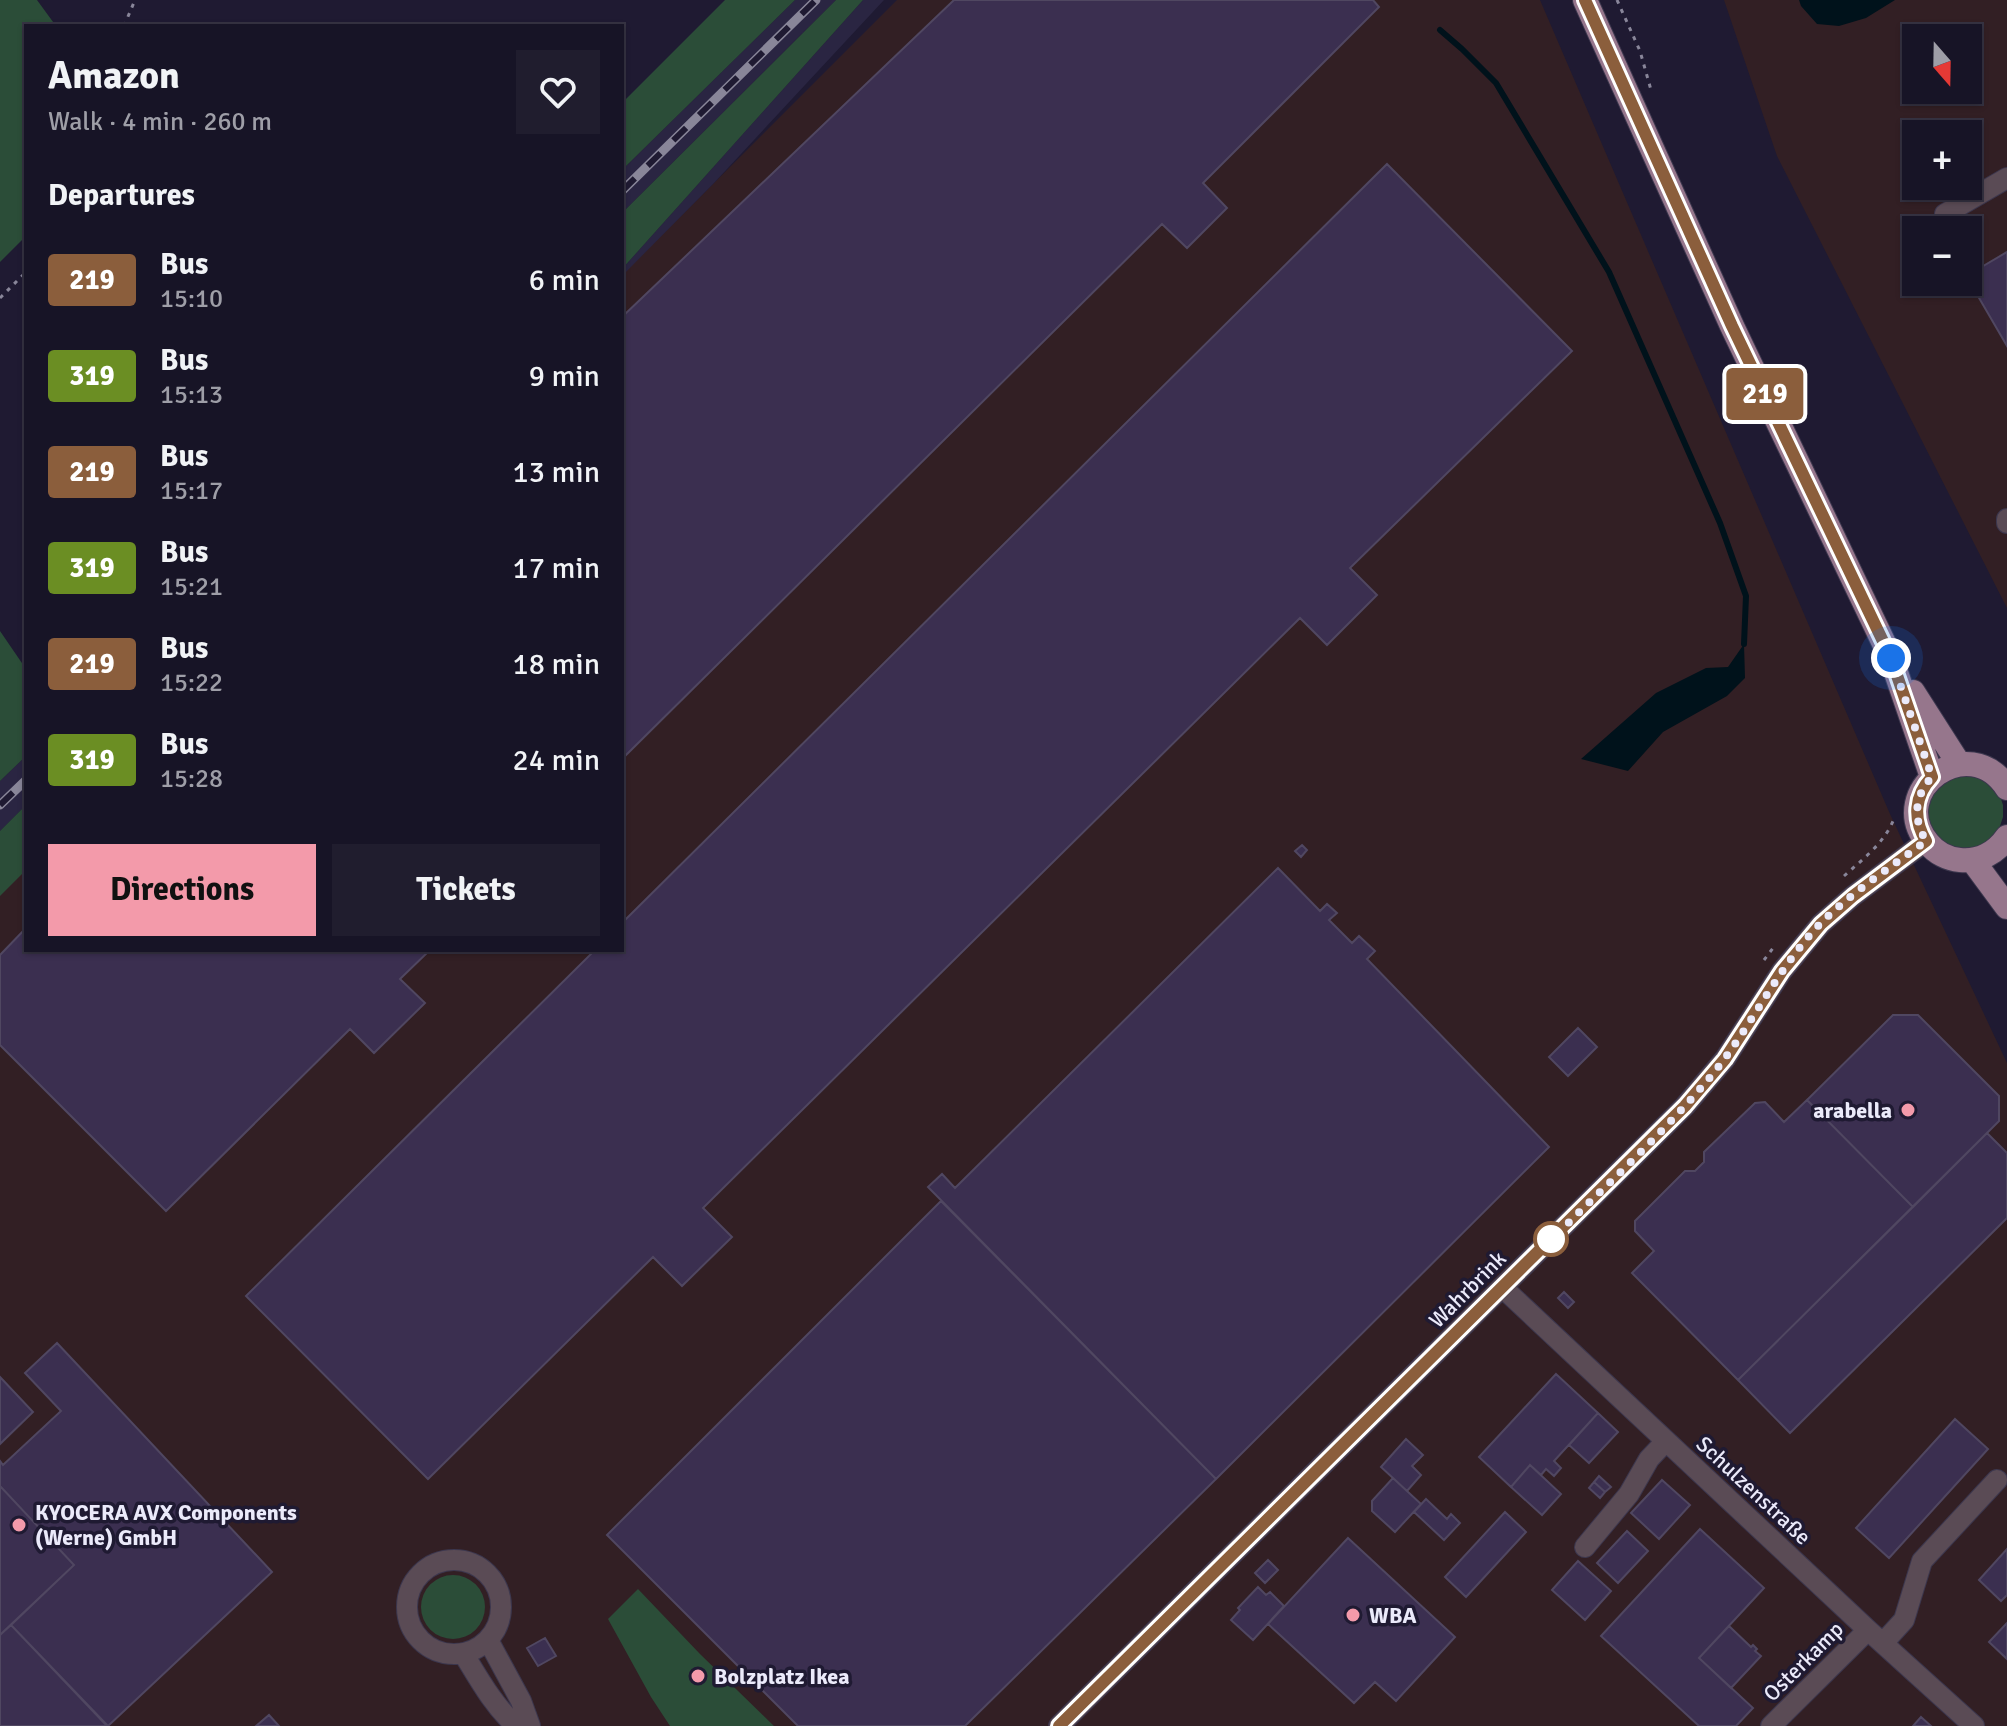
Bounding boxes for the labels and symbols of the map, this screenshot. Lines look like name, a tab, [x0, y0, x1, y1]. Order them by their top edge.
north arrow	[1902, 24, 1982, 104]
line badge: 219	[1719, 368, 1811, 420]
your location	[1871, 638, 1911, 678]
place label: arabella	[1813, 1097, 1892, 1124]
marker: arabella	[1899, 1101, 1917, 1119]
unlabelled marker	[1534, 1222, 1568, 1256]
street label: Wahrbrink	[1423, 1245, 1512, 1334]
street label: Schulzenstraße	[1691, 1430, 1817, 1550]
place label: KYOCERA AVX Components (Werne) GmbH	[35, 1499, 297, 1551]
marker: KYOCERA AVX Components (Werne) GmbH	[10, 1516, 28, 1534]
place label: WBA	[1369, 1602, 1416, 1629]
marker: WBA	[1344, 1606, 1362, 1624]
street label: Osterkamp	[1758, 1616, 1849, 1707]
place label: Bolzplatz Ikea	[714, 1663, 850, 1690]
marker: Bolzplatz Ikea	[689, 1667, 707, 1685]

